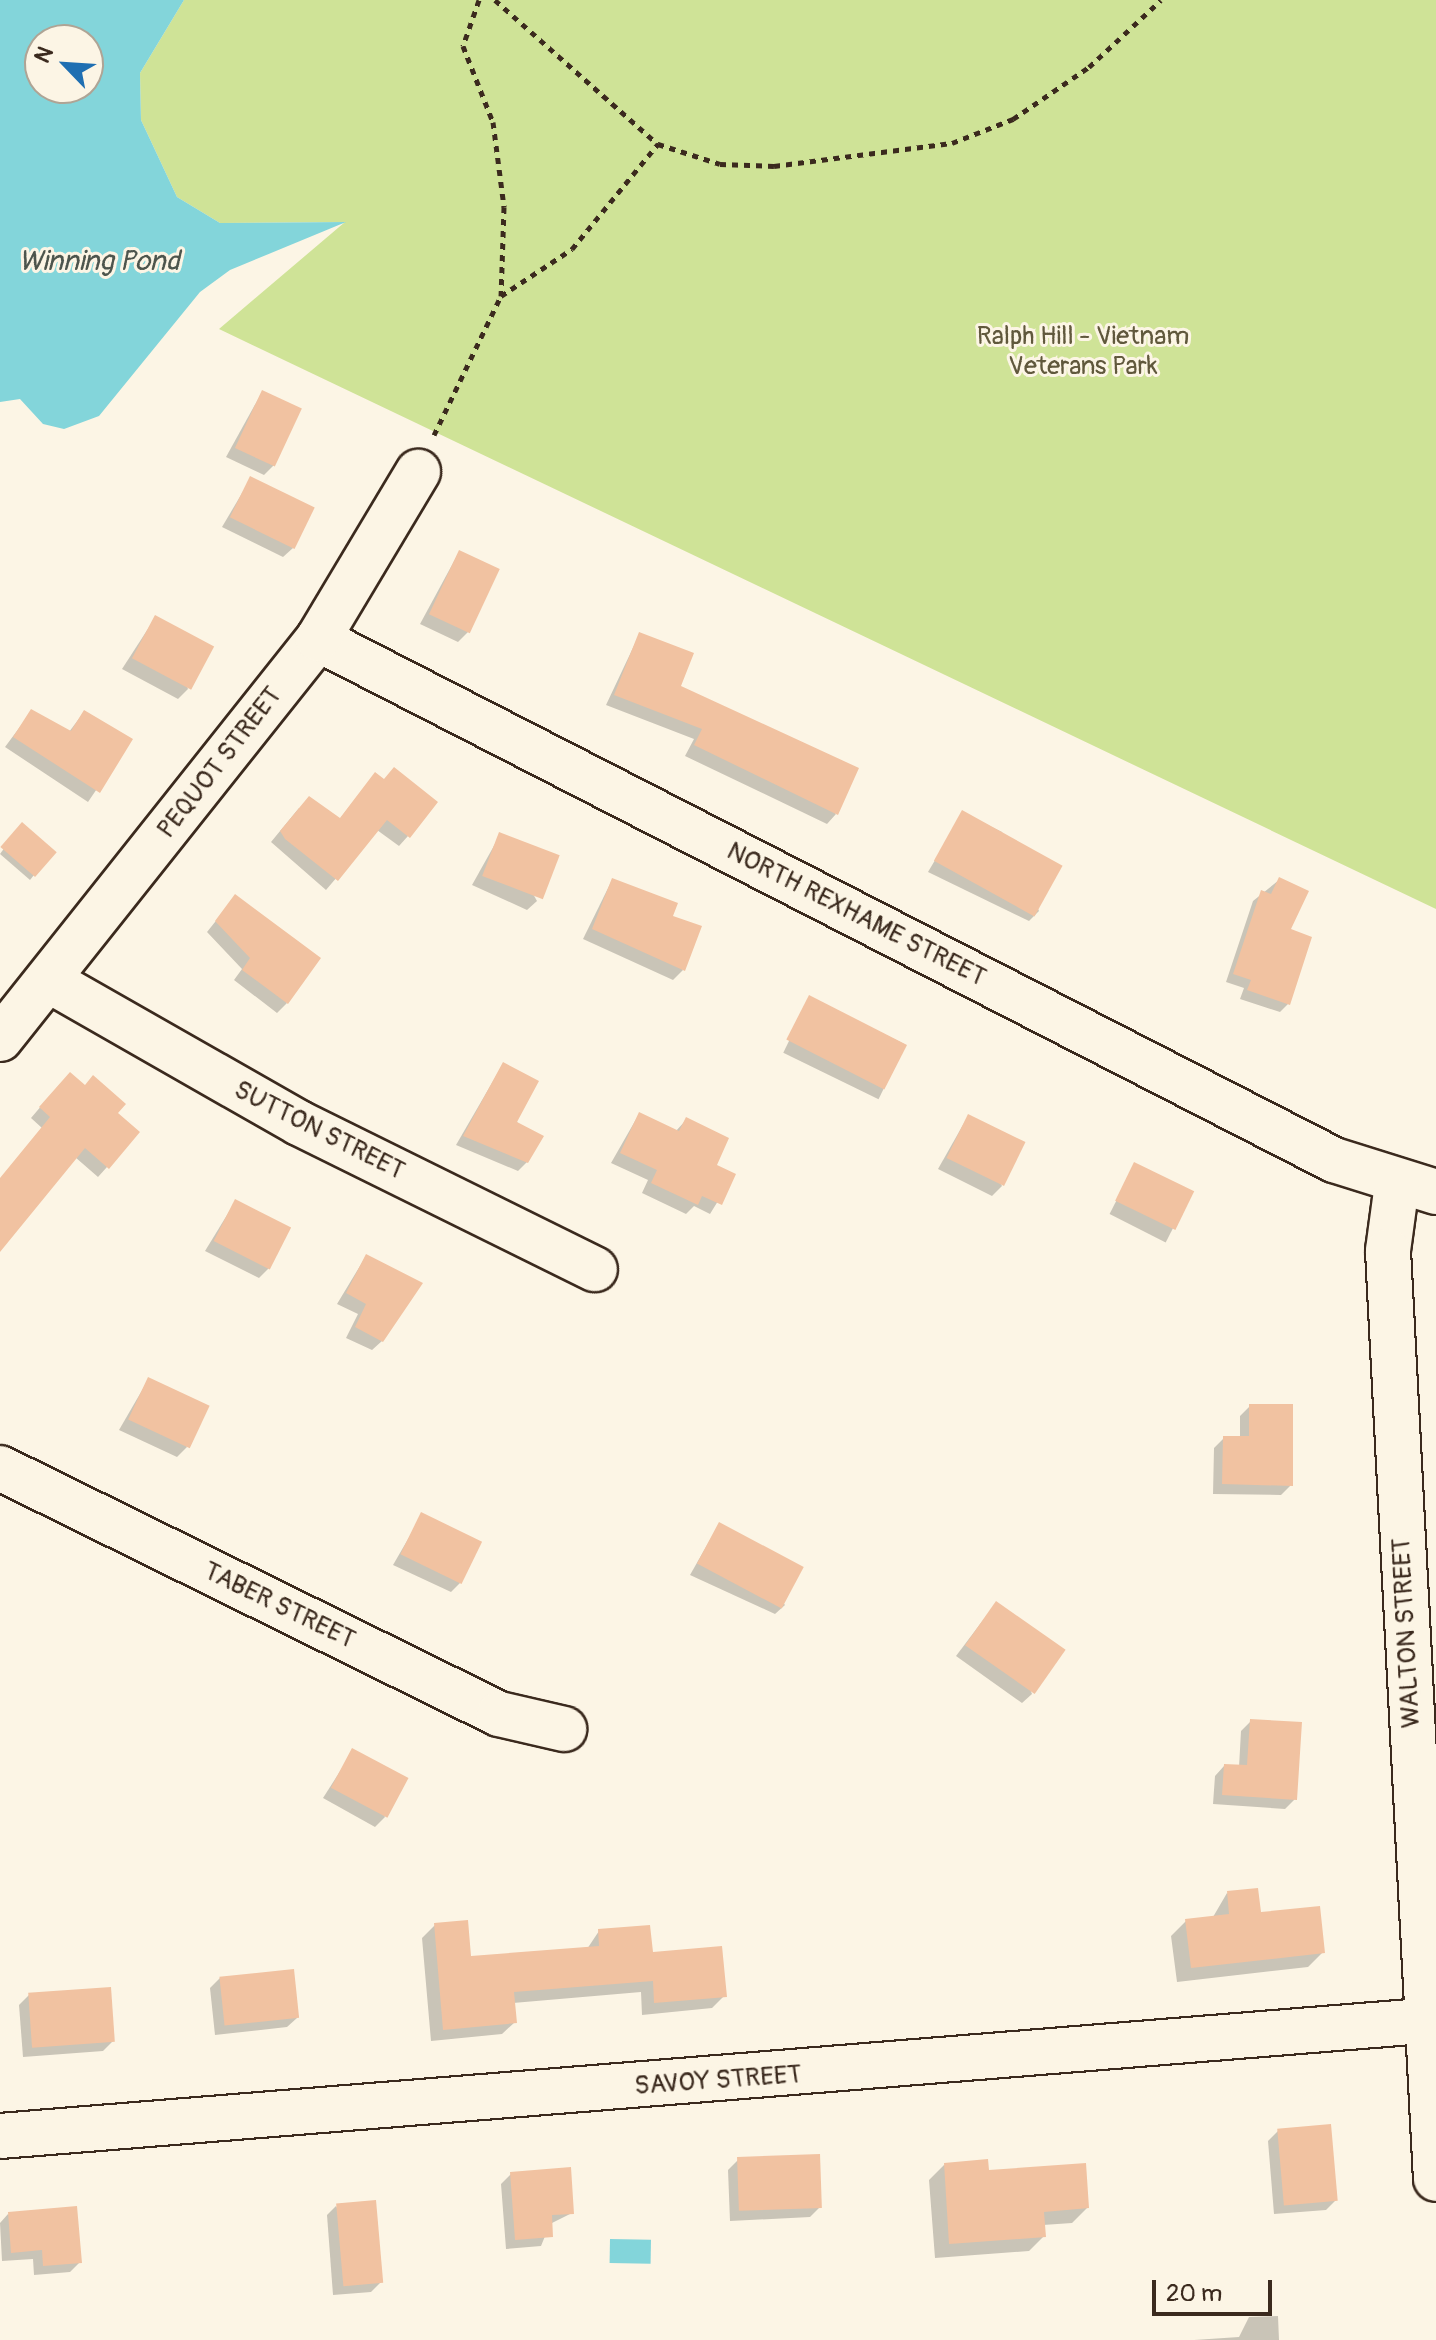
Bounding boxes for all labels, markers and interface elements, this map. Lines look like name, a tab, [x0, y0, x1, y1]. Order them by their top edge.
north arrow	[24, 24, 104, 104]
text: N	[28, 42, 60, 67]
water label: Winning Pond	[19, 245, 179, 279]
park label: Ralph Hill - Vietnam Veterans Park	[977, 321, 1189, 382]
street label: PEQUOT STREET	[151, 681, 289, 845]
street label: NORTH REXHAME STREET	[721, 836, 991, 994]
street label: SUTTON STREET	[229, 1075, 409, 1187]
street label: WALTON STREET	[1386, 1537, 1428, 1729]
street label: TABER STREET	[198, 1556, 360, 1656]
street label: SAVOY STREET	[633, 2060, 803, 2102]
scale bar	[1156, 2264, 1276, 2314]
text: 20 m	[1166, 2279, 1222, 2308]

